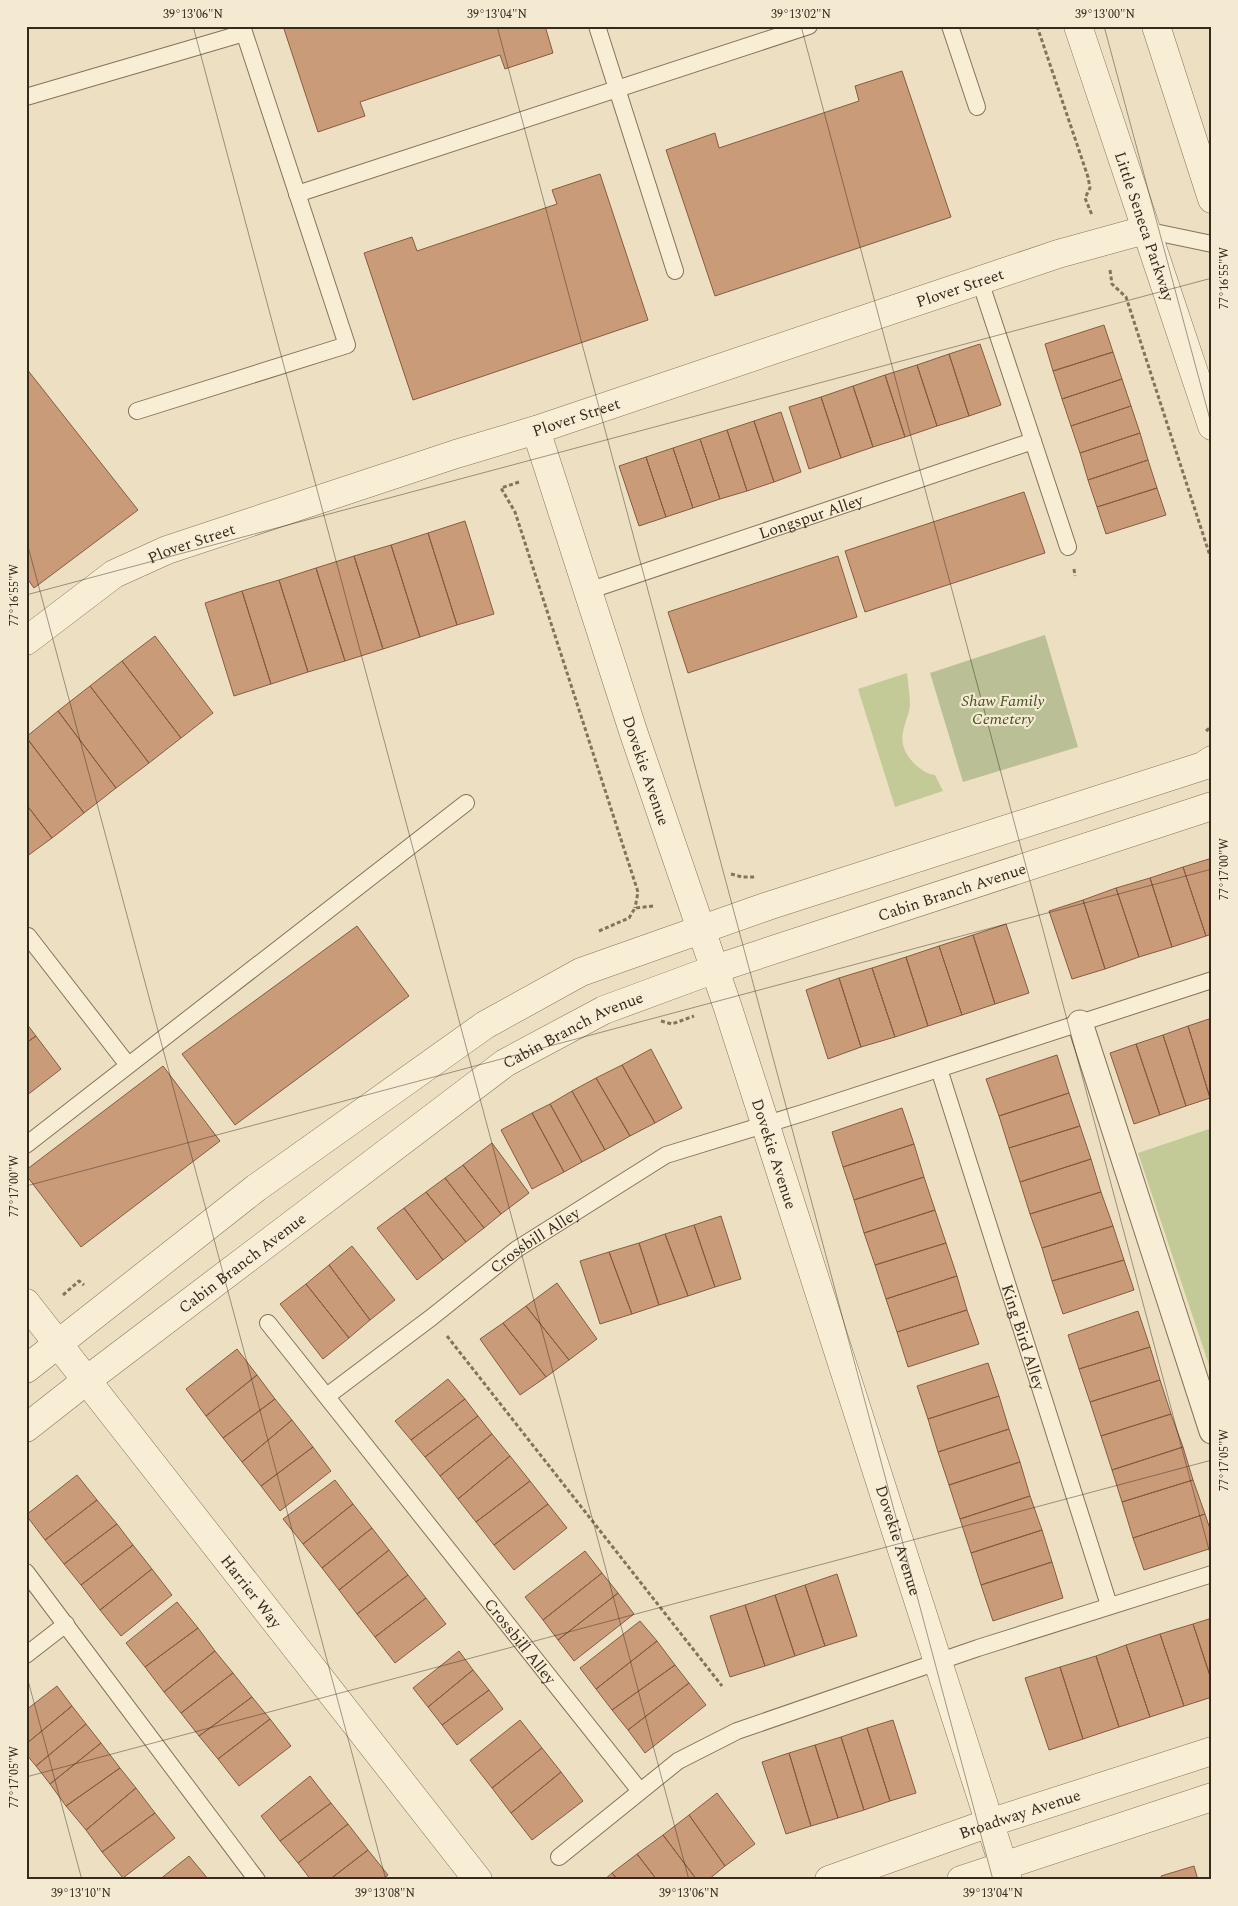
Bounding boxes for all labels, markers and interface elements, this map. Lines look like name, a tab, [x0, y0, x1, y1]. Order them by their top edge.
text: 39°13'06"N	[163, 5, 223, 24]
text: 39°13'04"N	[467, 5, 527, 24]
text: 39°13'02"N	[771, 5, 831, 24]
text: 39°13'00"N	[1075, 5, 1135, 24]
street label: Little Seneca Parkway	[1108, 148, 1181, 306]
text: 77°16'55"W	[1215, 247, 1234, 309]
street label: Plover Street	[913, 262, 1008, 314]
street label: Plover Street	[529, 391, 624, 443]
street label: Longspur Alley	[756, 488, 868, 546]
street label: Plover Street	[144, 517, 239, 570]
text: 77°16'55"W	[5, 564, 24, 626]
park label: Shaw Family Cemetery	[962, 689, 1044, 731]
street label: Dovekie Avenue	[616, 713, 676, 829]
text: 77°17'00"W	[1215, 838, 1234, 900]
street label: Cabin Branch Avenue	[875, 857, 1029, 928]
street label: Cabin Branch Avenue	[498, 986, 647, 1075]
street label: Dovekie Avenue	[745, 1096, 803, 1212]
text: 77°17'00"W	[5, 1155, 24, 1217]
street label: Crossbill Alley	[485, 1201, 586, 1279]
street label: Cabin Branch Avenue	[174, 1207, 311, 1320]
street label: King Bird Alley	[995, 1281, 1051, 1394]
text: 77°17'05"W	[1215, 1429, 1234, 1491]
street label: Dovekie Avenue	[869, 1482, 927, 1599]
street label: Harrier Way	[214, 1550, 288, 1635]
street label: Crossbill Alley	[478, 1593, 563, 1691]
text: 77°17'05"W	[5, 1746, 24, 1808]
street label: Broadway Avenue	[956, 1783, 1084, 1846]
text: 39°13'10"N	[51, 1884, 111, 1903]
text: 39°13'08"N	[355, 1884, 415, 1903]
text: 39°13'06"N	[659, 1884, 719, 1903]
text: 39°13'04"N	[963, 1884, 1023, 1903]

